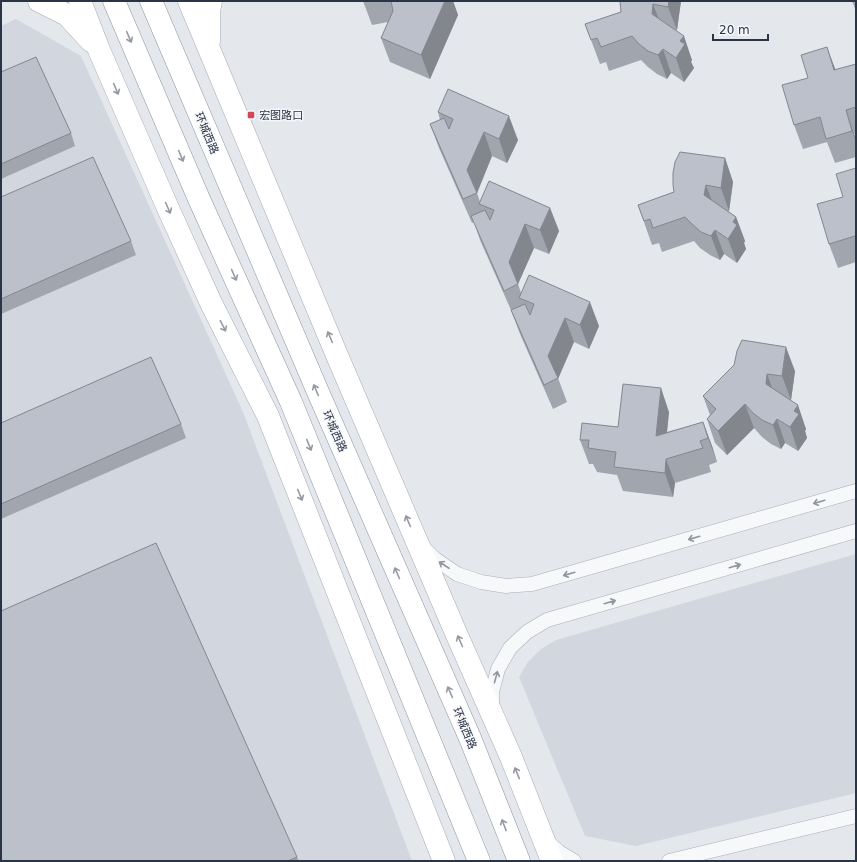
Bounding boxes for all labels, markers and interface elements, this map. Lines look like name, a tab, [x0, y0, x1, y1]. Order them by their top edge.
scale bar	[713, 16, 768, 42]
text: 20 m	[719, 23, 750, 37]
one-way arrow	[126, 30, 133, 42]
one-way arrow	[113, 82, 120, 94]
place label: 宏图路口	[259, 109, 303, 122]
street label: 环城西路	[192, 110, 221, 156]
marker: 宏图路口	[246, 110, 256, 120]
one-way arrow	[178, 150, 185, 162]
one-way arrow	[165, 202, 172, 214]
one-way arrow	[230, 269, 238, 281]
one-way arrow	[219, 320, 227, 332]
one-way arrow	[325, 332, 333, 344]
one-way arrow	[312, 384, 320, 396]
street label: 环城西路	[320, 408, 349, 454]
one-way arrow	[305, 439, 313, 451]
one-way arrow	[296, 489, 304, 501]
one-way arrow	[812, 499, 825, 506]
one-way arrow	[404, 516, 412, 528]
one-way arrow	[687, 535, 700, 542]
one-way arrow	[439, 561, 450, 569]
one-way arrow	[728, 562, 741, 569]
one-way arrow	[393, 567, 400, 579]
one-way arrow	[562, 571, 575, 578]
one-way arrow	[603, 598, 616, 605]
one-way arrow	[456, 635, 463, 647]
one-way arrow	[493, 670, 501, 683]
one-way arrow	[445, 686, 453, 698]
street label: 环城西路	[450, 705, 479, 751]
one-way arrow	[513, 767, 521, 779]
one-way arrow	[500, 819, 508, 831]

